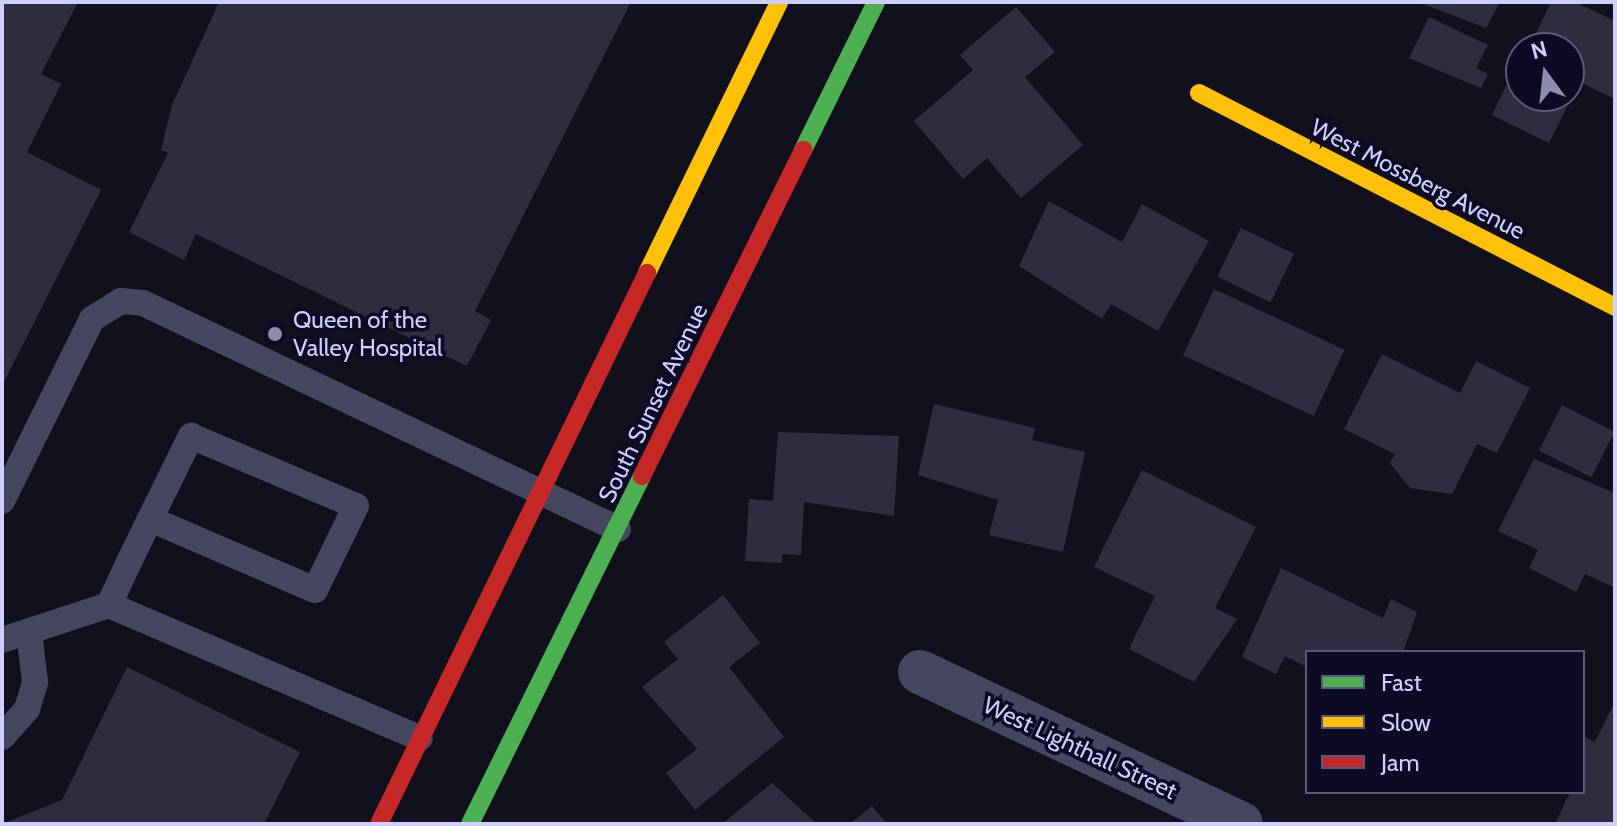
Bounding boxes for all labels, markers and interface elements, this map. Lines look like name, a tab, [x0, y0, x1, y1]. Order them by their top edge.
north arrow	[1505, 32, 1585, 112]
text: N	[1528, 35, 1550, 65]
street label: West Mossberg Avenue	[1306, 113, 1530, 245]
street label: South Sunset Avenue	[592, 299, 714, 507]
place label: Queen of the Valley Hospital	[293, 306, 443, 362]
marker: Queen of the Valley Hospital	[264, 323, 286, 345]
legend	[1305, 650, 1585, 794]
text: Fast	[1381, 668, 1422, 697]
street label: West Lighthall Street	[979, 690, 1181, 806]
text: Slow	[1381, 708, 1431, 737]
text: Jam	[1381, 748, 1419, 777]

